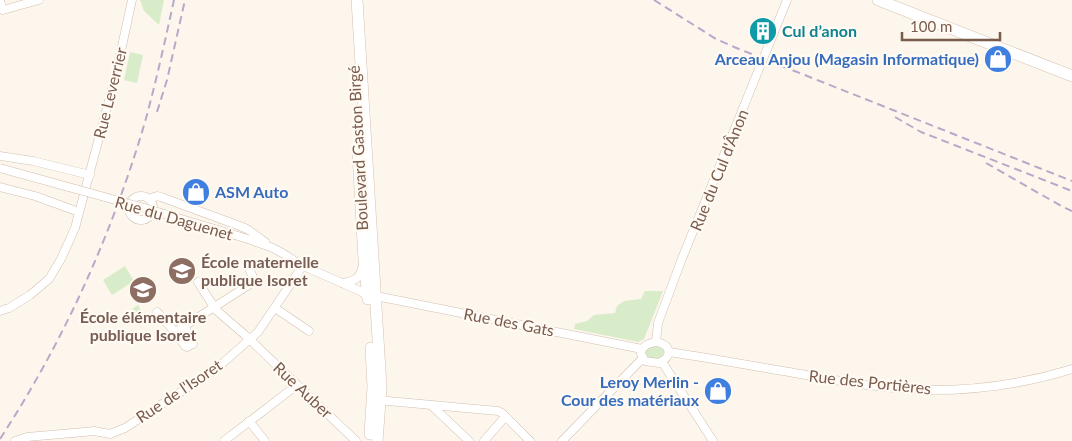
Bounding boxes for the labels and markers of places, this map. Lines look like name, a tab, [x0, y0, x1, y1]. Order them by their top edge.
building icon: Cul d’anon	[748, 16, 778, 46]
place label: Cul d’anon	[782, 21, 857, 40]
shop icon: Arceau Anjou (Magasin Informatique)	[983, 44, 1013, 74]
place label: Arceau Anjou (Magasin Informatique)	[714, 49, 979, 68]
shop icon: ASM Auto	[181, 177, 211, 207]
place label: ASM Auto	[214, 182, 288, 201]
place label: École maternelle publique Isoret	[201, 252, 319, 289]
school or university icon: École maternelle publique Isoret	[167, 256, 197, 286]
school or university icon: École élémentaire publique Isoret	[128, 275, 158, 305]
place label: École élémentaire publique Isoret	[80, 307, 207, 344]
place label: Leroy Merlin - Cour des matériaux	[561, 372, 700, 409]
shop icon: Leroy Merlin - Cour des matériaux	[703, 376, 733, 406]

